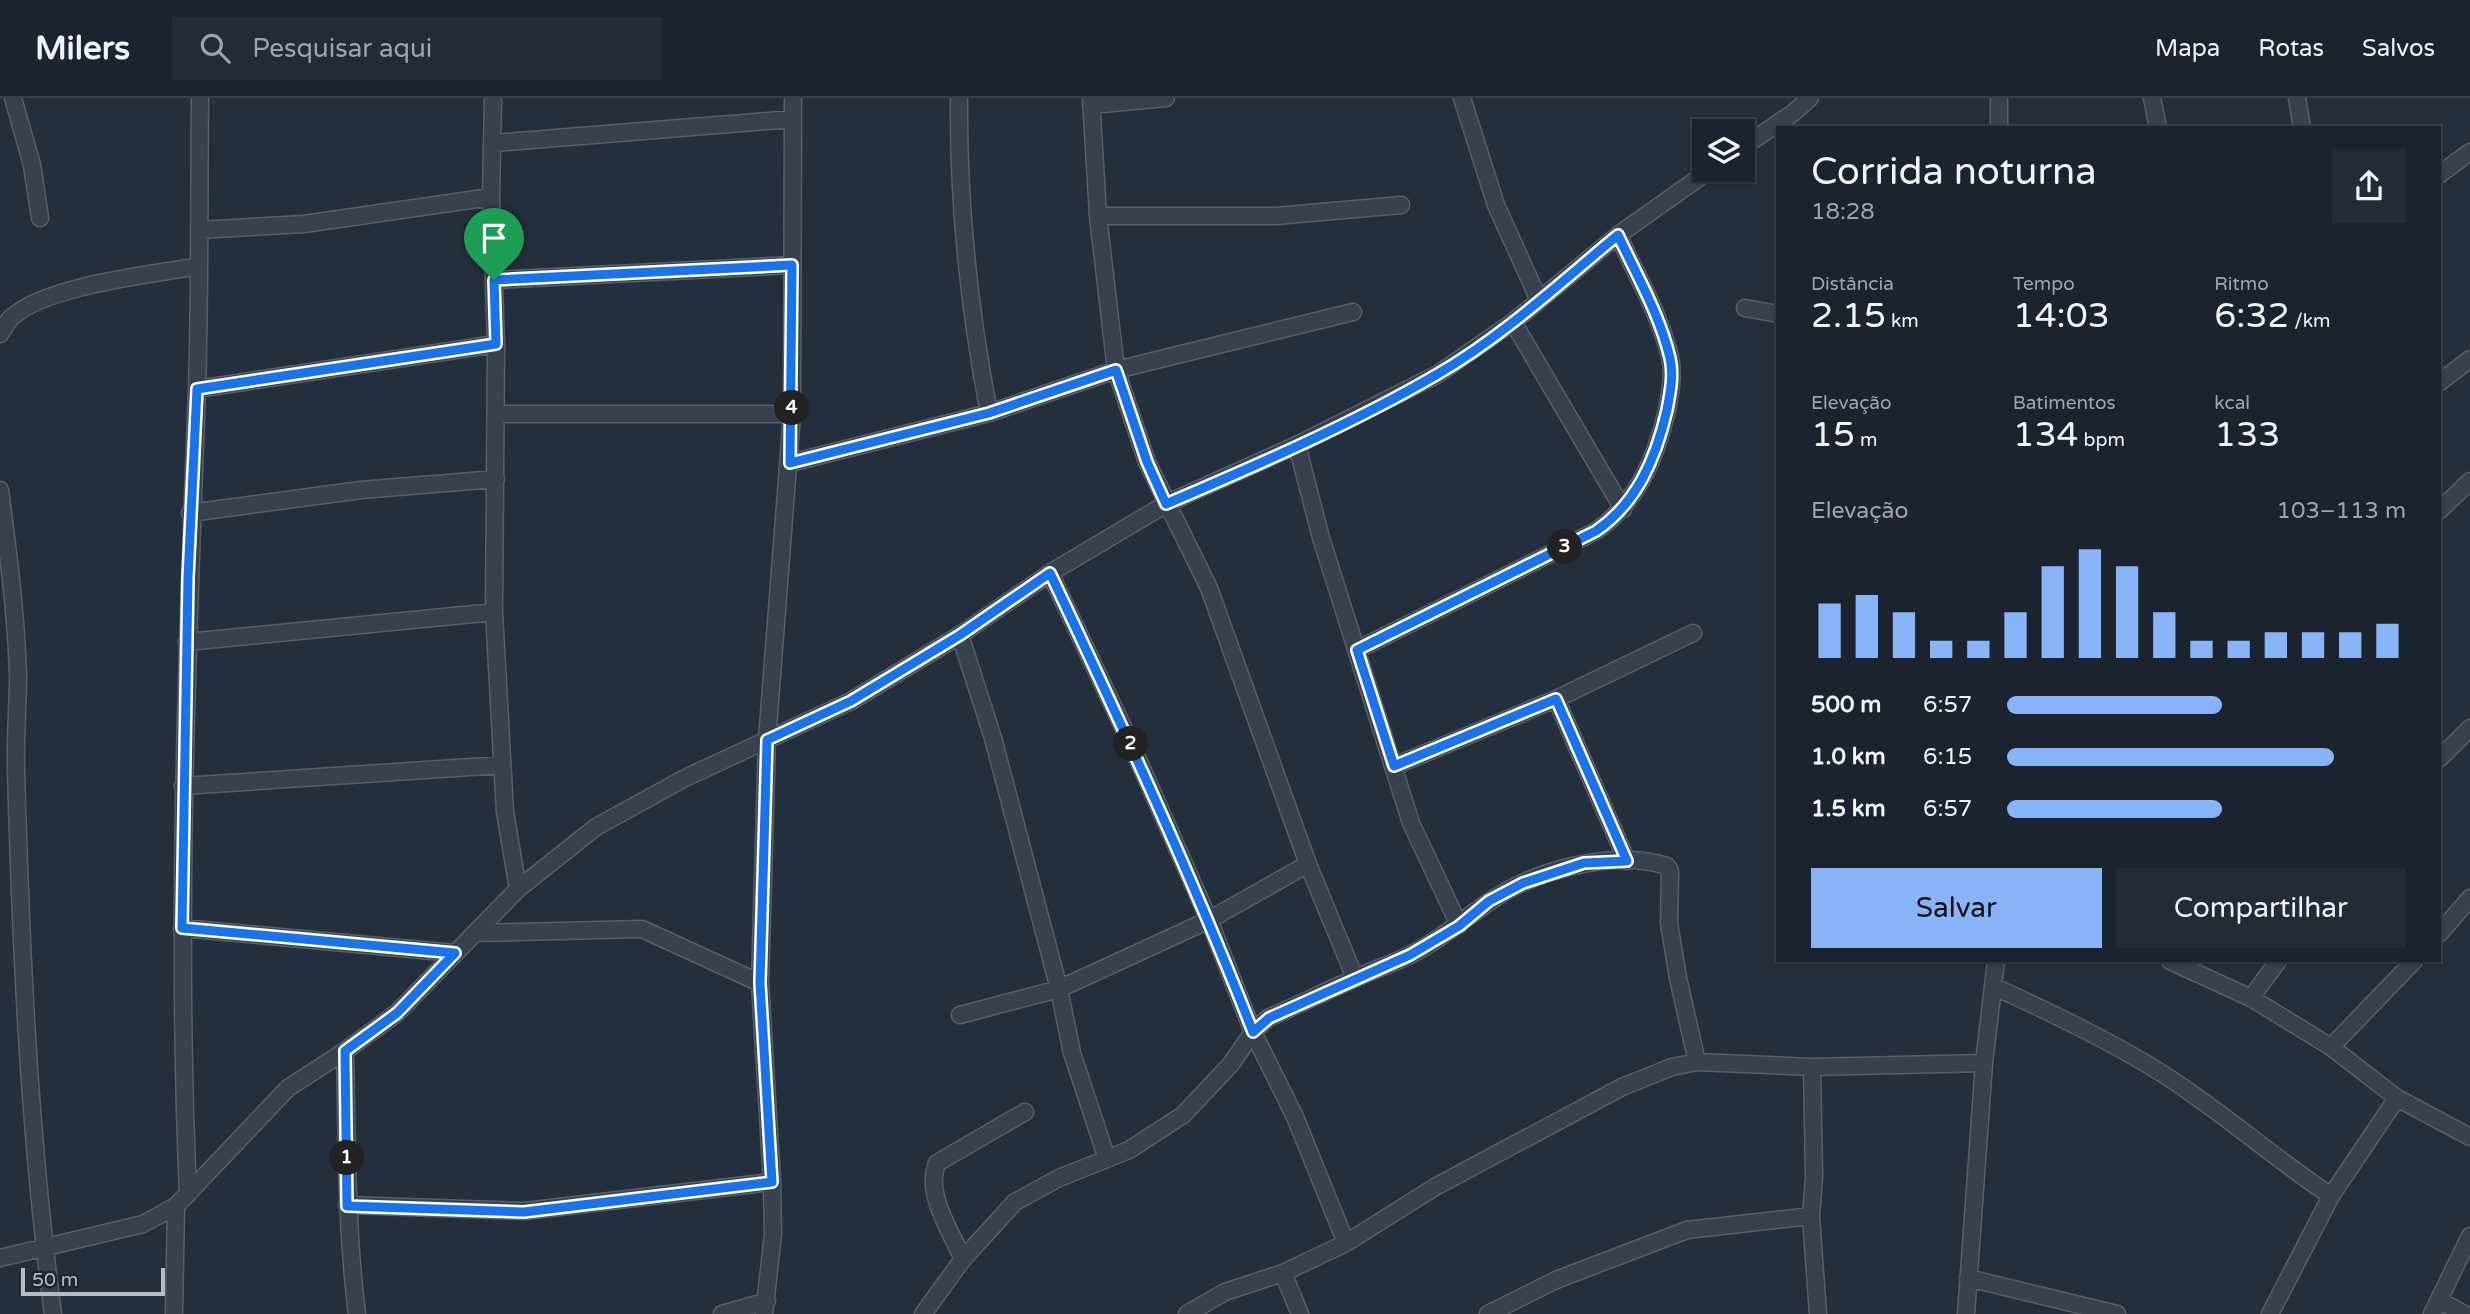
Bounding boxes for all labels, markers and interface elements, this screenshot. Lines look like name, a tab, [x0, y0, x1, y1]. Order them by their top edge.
search box	[172, 17, 662, 80]
text: Milers	[35, 29, 130, 68]
icon: search	[196, 29, 234, 67]
text: Pesquisar aqui	[252, 33, 432, 64]
text: Mapa	[2155, 34, 2220, 63]
text: Rotas	[2258, 34, 2324, 63]
text: Salvos	[2362, 34, 2435, 63]
map controls	[1692, 119, 1755, 182]
button: layers	[1692, 119, 1755, 182]
text: Corrida noturna	[1811, 149, 2097, 195]
button: share	[2332, 149, 2406, 223]
text: 18:28	[1811, 198, 1875, 226]
pin	[464, 208, 524, 280]
icon: arrive	[475, 219, 513, 257]
text: Distância	[1811, 273, 1894, 295]
text: Tempo	[2013, 273, 2075, 295]
text: Ritmo	[2214, 273, 2269, 295]
text: 2.15	[1811, 295, 1886, 337]
text: 14:03	[2013, 295, 2110, 337]
text: 6:32	[2214, 295, 2289, 337]
text: km	[1886, 310, 1919, 332]
text: /km	[2289, 310, 2331, 332]
pin: 4	[774, 390, 810, 426]
text: Elevação	[1811, 392, 1892, 414]
text: Batimentos	[2013, 392, 2116, 414]
text: kcal	[2214, 392, 2250, 414]
text: 4	[786, 396, 797, 418]
text: 15	[1811, 414, 1855, 456]
text: 134	[2013, 414, 2079, 456]
text: 133	[2214, 414, 2280, 456]
text: m	[1855, 429, 1877, 451]
text: bpm	[2079, 429, 2125, 451]
text: Elevação	[1811, 497, 1908, 525]
text: 103–113 m	[2277, 497, 2406, 525]
pin: 3	[1548, 530, 1582, 564]
text: 3	[1559, 535, 1570, 557]
text: 500 m	[1811, 691, 1881, 719]
text: 6:57	[1923, 691, 1972, 719]
pin: 2	[1114, 726, 1148, 762]
text: 2	[1125, 732, 1136, 754]
text: 1.0 km	[1811, 743, 1886, 771]
text: 6:15	[1923, 743, 1972, 771]
text: 1.5 km	[1811, 795, 1886, 823]
text: 6:57	[1923, 795, 1972, 823]
button: Salvar	[1811, 868, 2102, 948]
button: Compartilhar	[2116, 868, 2406, 948]
pin: 1	[330, 1140, 364, 1176]
text: 1	[341, 1146, 352, 1168]
scale bar	[21, 1265, 164, 1297]
text: 50 m	[32, 1269, 78, 1291]

